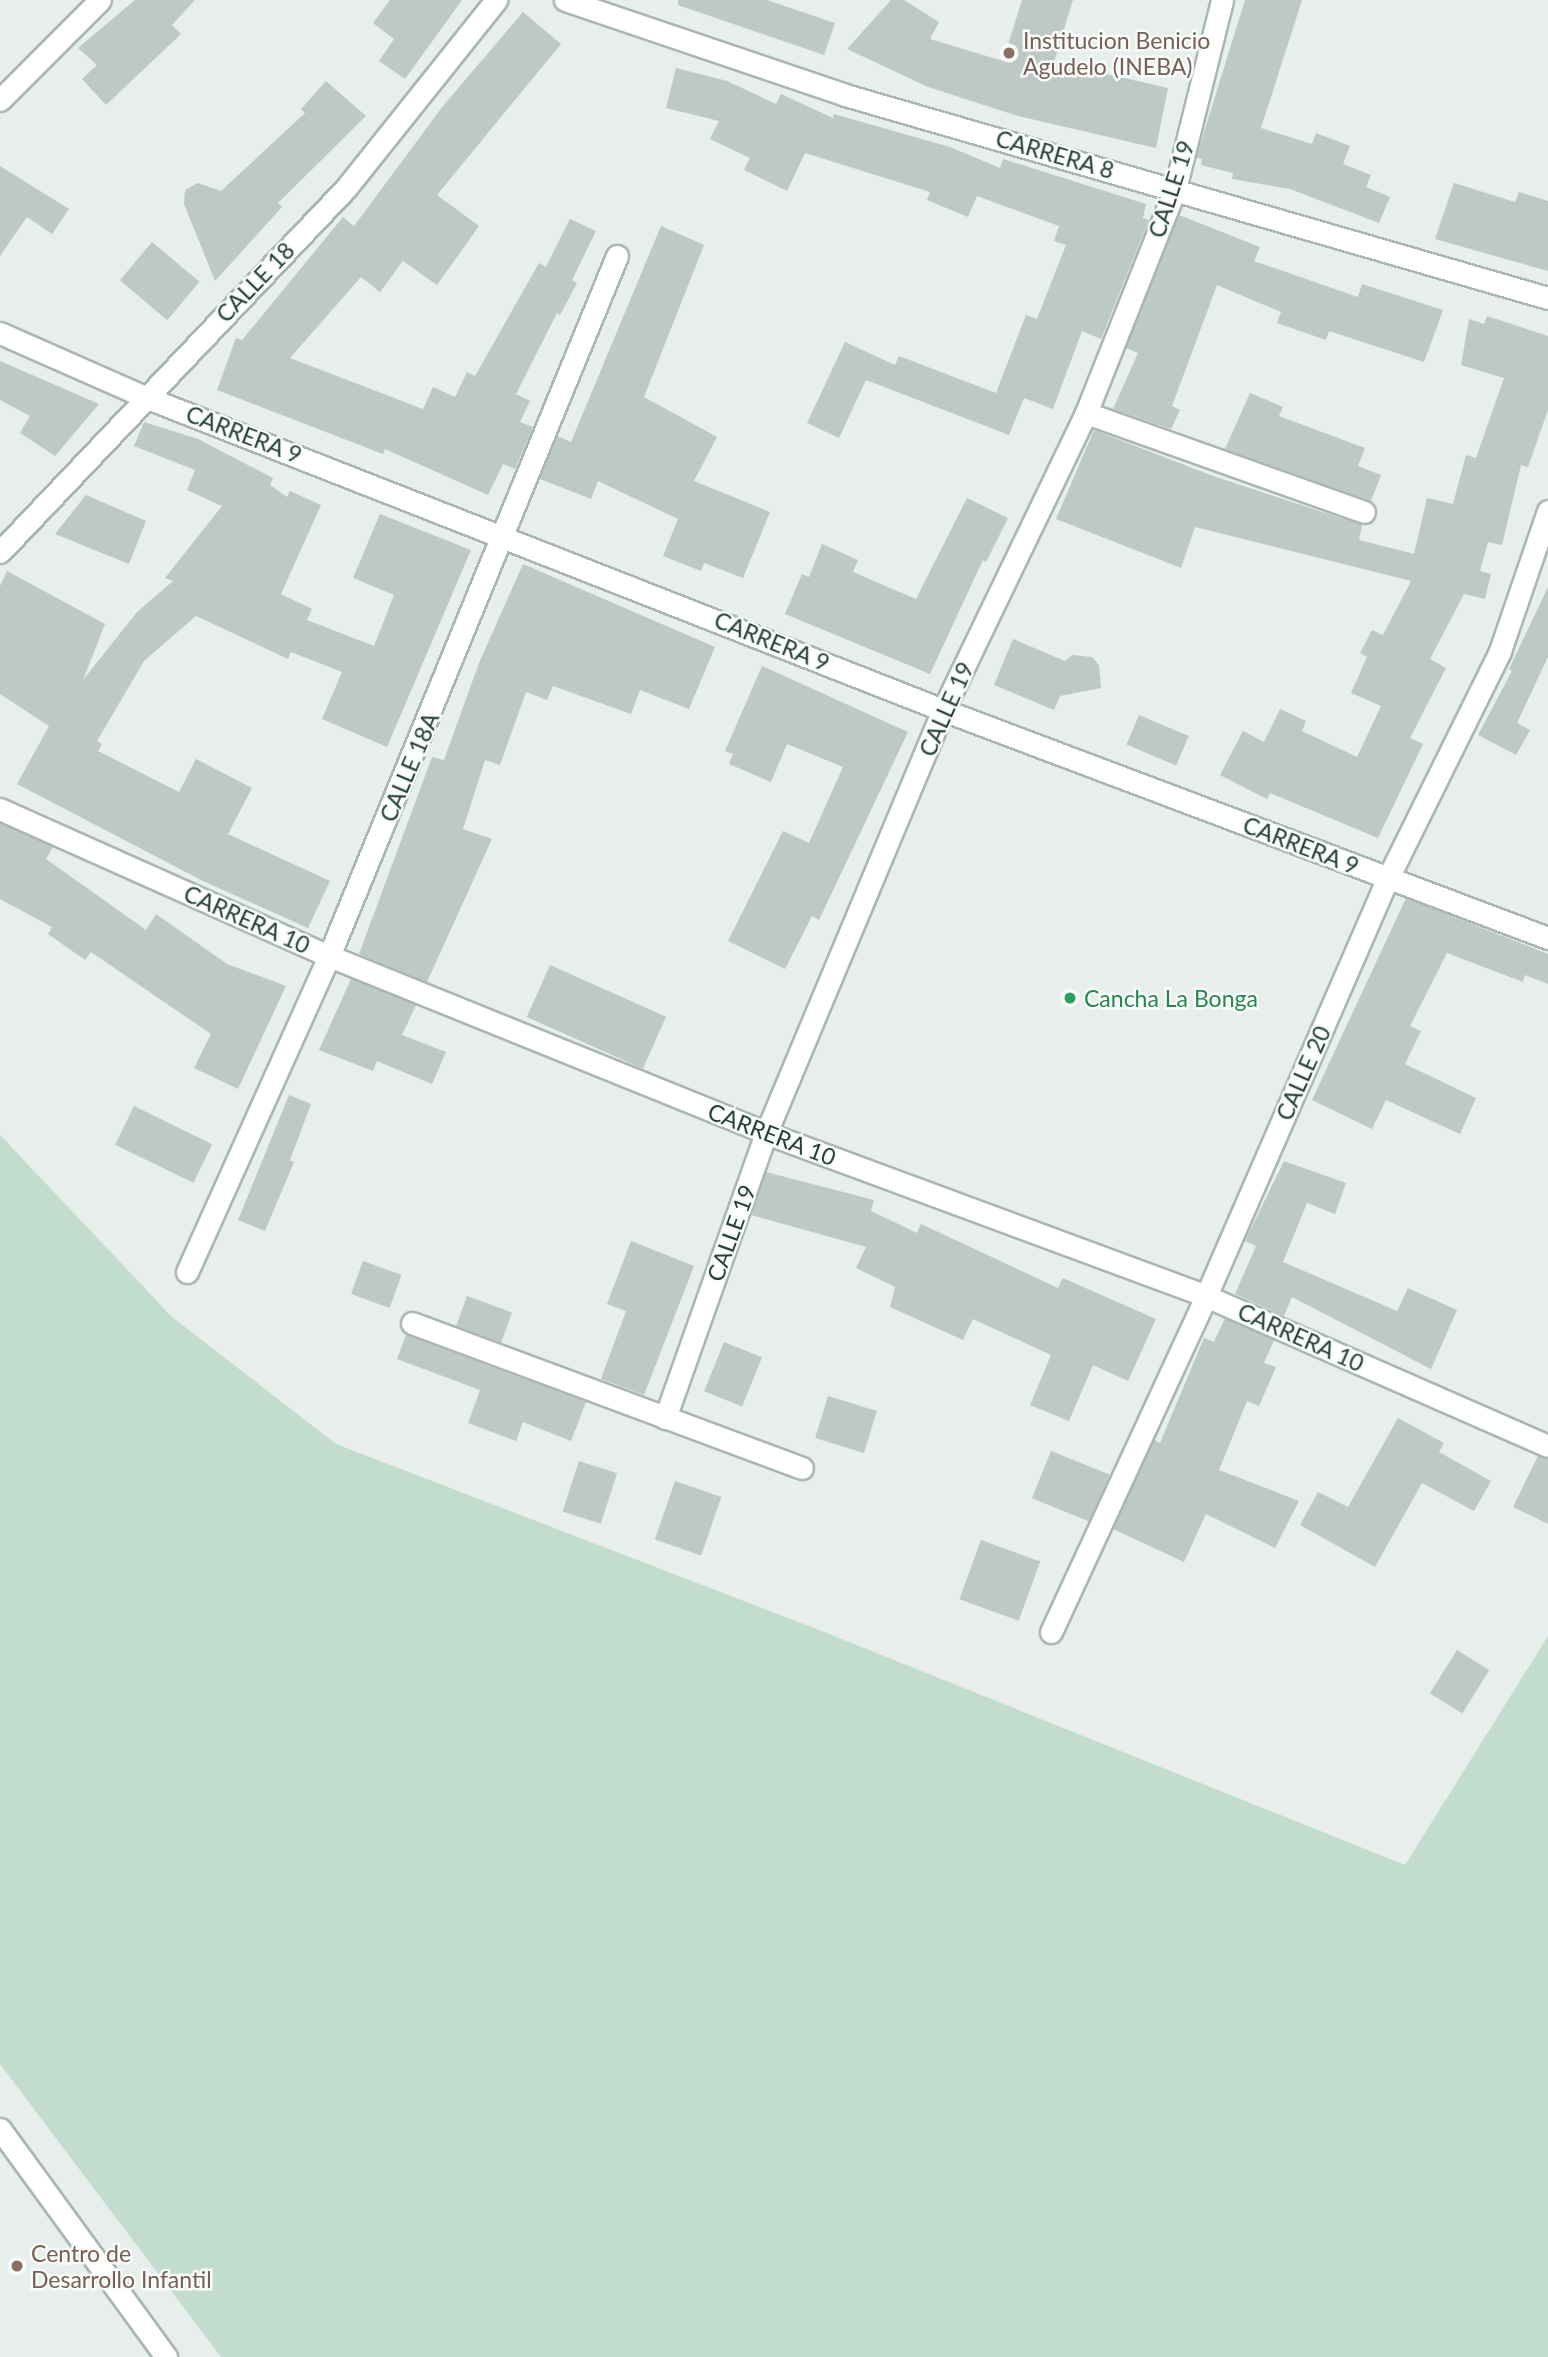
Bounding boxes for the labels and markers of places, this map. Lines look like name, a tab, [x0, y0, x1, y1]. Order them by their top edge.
place label: Institucion Benicio Agudelo (INEBA)	[1023, 26, 1210, 80]
marker: Institucion Benicio Agudelo (INEBA)	[1001, 45, 1017, 61]
place label: Cancha La Bonga	[1084, 984, 1258, 1012]
marker: Cancha La Bonga	[1062, 990, 1078, 1006]
place label: Centro de Desarrollo Infantil	[31, 2239, 212, 2293]
marker: Centro de Desarrollo Infantil	[9, 2258, 25, 2274]

